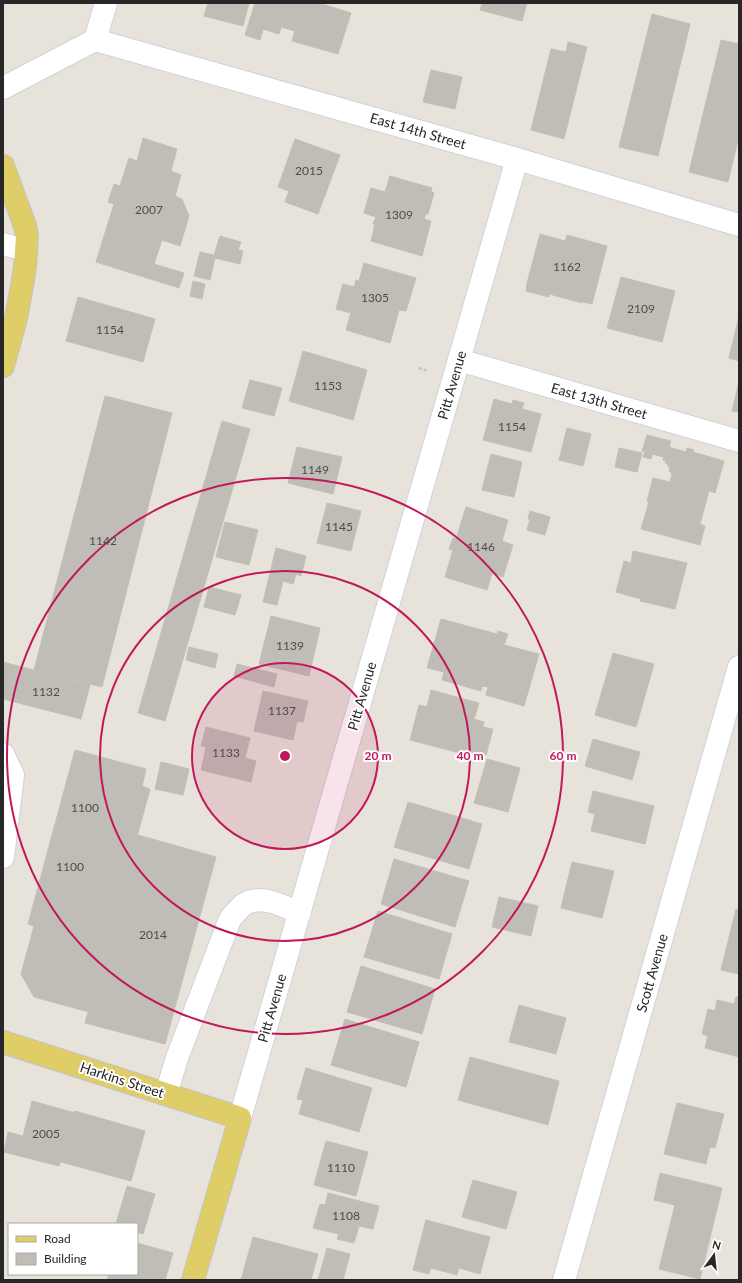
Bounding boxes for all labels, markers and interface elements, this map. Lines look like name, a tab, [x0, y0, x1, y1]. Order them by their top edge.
street label: East 14th Street	[368, 109, 468, 152]
house number: 2015	[295, 163, 323, 178]
house number: 2007	[135, 202, 163, 217]
house number: 1309	[385, 207, 413, 222]
house number: 1162	[553, 259, 581, 274]
house number: 1305	[361, 290, 389, 305]
house number: 2109	[627, 301, 655, 316]
house number: 1154	[96, 322, 124, 337]
street label: Pitt Avenue	[434, 349, 469, 421]
house number: 1153	[314, 378, 342, 393]
street label: East 13th Street	[549, 379, 649, 422]
house number: 1154	[498, 419, 526, 434]
house number: 1149	[301, 462, 329, 477]
house number: 1145	[325, 519, 353, 534]
house number: 1142	[89, 533, 117, 548]
house number: 1146	[467, 539, 495, 554]
house number: 1139	[276, 638, 304, 653]
street label: Pitt Avenue	[344, 660, 379, 732]
house number: 1132	[32, 684, 60, 699]
house number: 1137	[268, 703, 296, 718]
house number: 1133	[212, 745, 240, 760]
text: 20 m	[365, 748, 391, 763]
text: 40 m	[457, 748, 483, 763]
text: 60 m	[550, 748, 576, 763]
centre of rings	[278, 749, 292, 763]
house number: 1100	[71, 800, 99, 815]
house number: 1100	[56, 859, 84, 874]
house number: 2014	[139, 927, 167, 942]
street label: Scott Avenue	[632, 932, 671, 1014]
street label: Pitt Avenue	[254, 972, 289, 1044]
street label: Harkins Street	[78, 1058, 166, 1101]
house number: 2005	[32, 1126, 60, 1141]
house number: 1110	[327, 1160, 355, 1175]
house number: 1108	[332, 1208, 360, 1223]
legend	[8, 1223, 138, 1275]
text: Road	[44, 1231, 71, 1246]
north arrow	[694, 1235, 734, 1275]
text: N	[711, 1237, 722, 1252]
text: Building	[44, 1251, 87, 1266]

